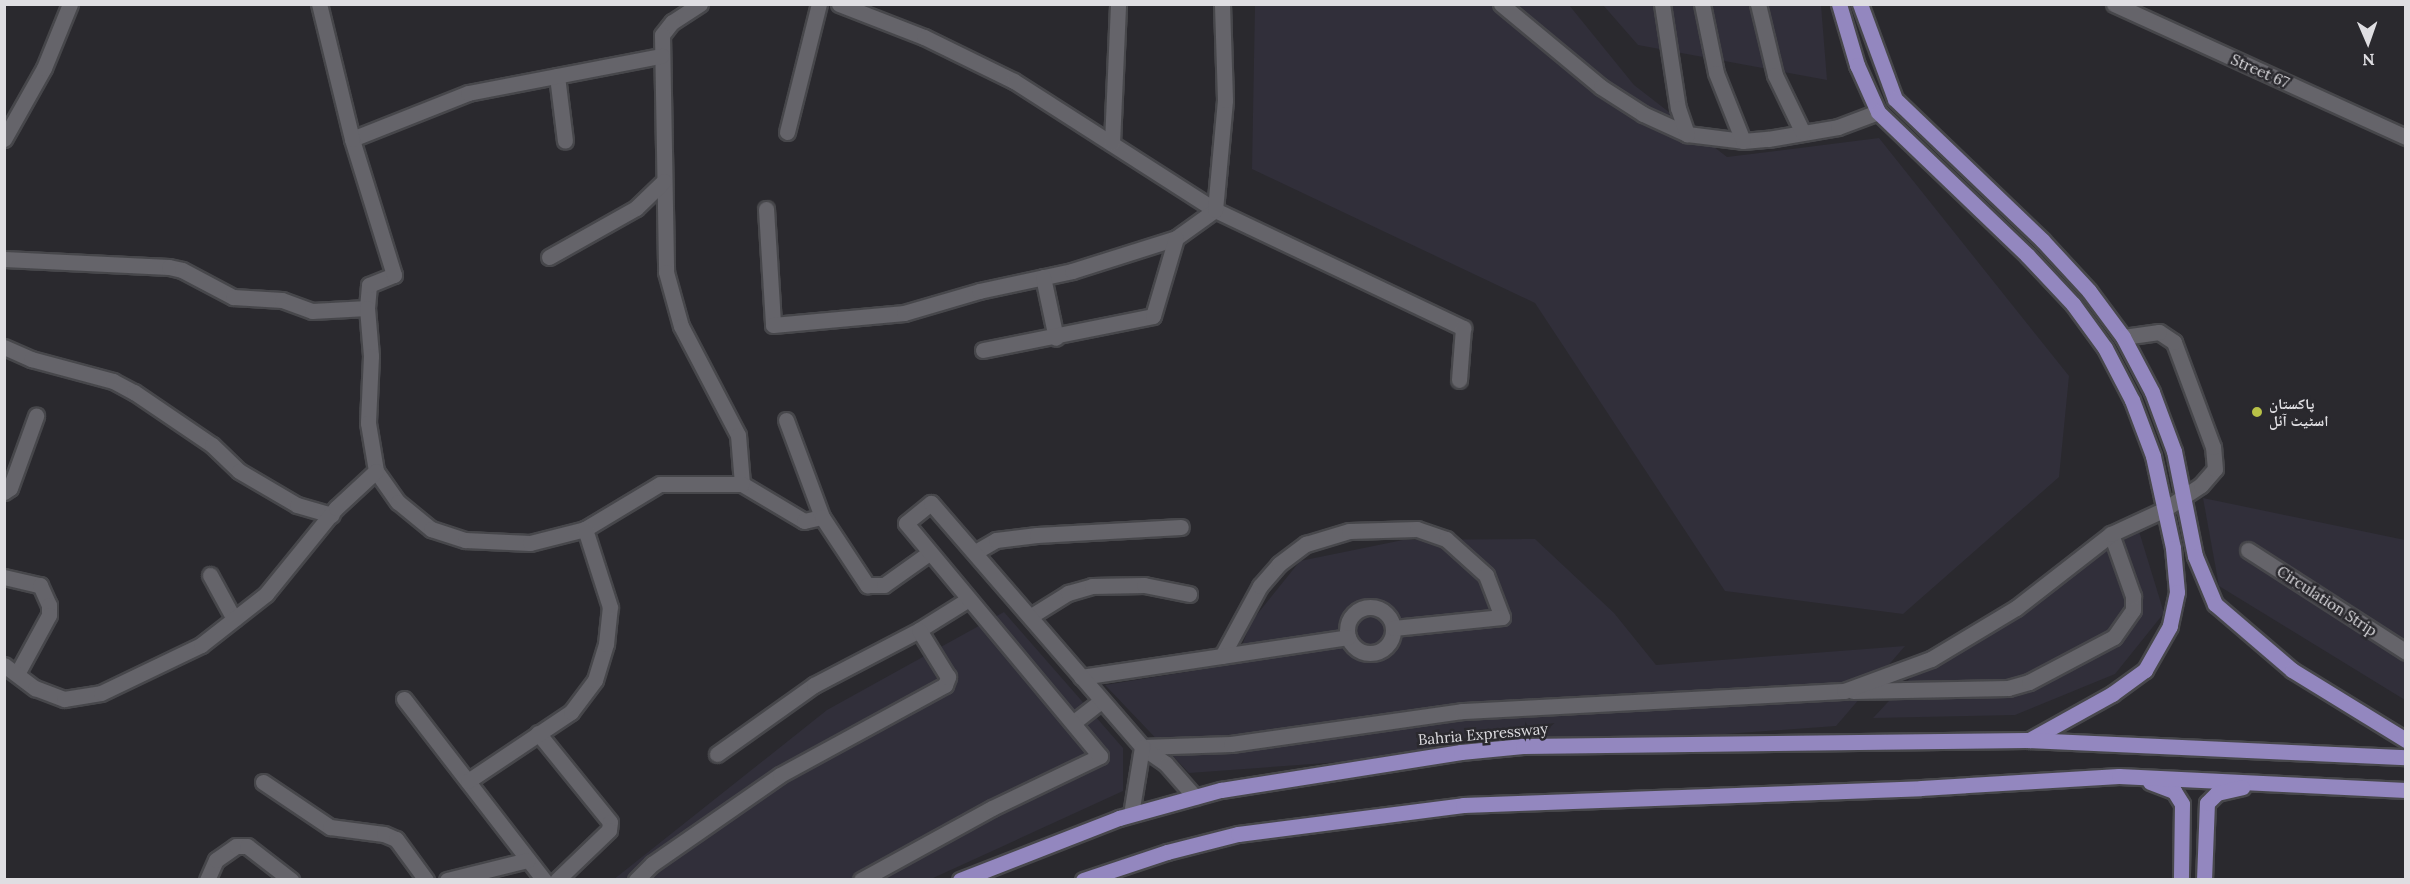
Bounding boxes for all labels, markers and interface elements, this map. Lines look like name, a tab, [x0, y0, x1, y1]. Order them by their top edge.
north arrow	[2338, 12, 2398, 72]
street label: Street 67	[2228, 50, 2292, 92]
text: N	[2362, 50, 2375, 70]
place label: پاکستان اسٹیٹ آئل	[2269, 394, 2328, 429]
marker: پاکستان اسٹیٹ آئل	[2250, 405, 2264, 419]
street label: Circulation Strip	[2274, 562, 2380, 640]
street label: Bahria Expressway	[1417, 719, 1549, 749]

